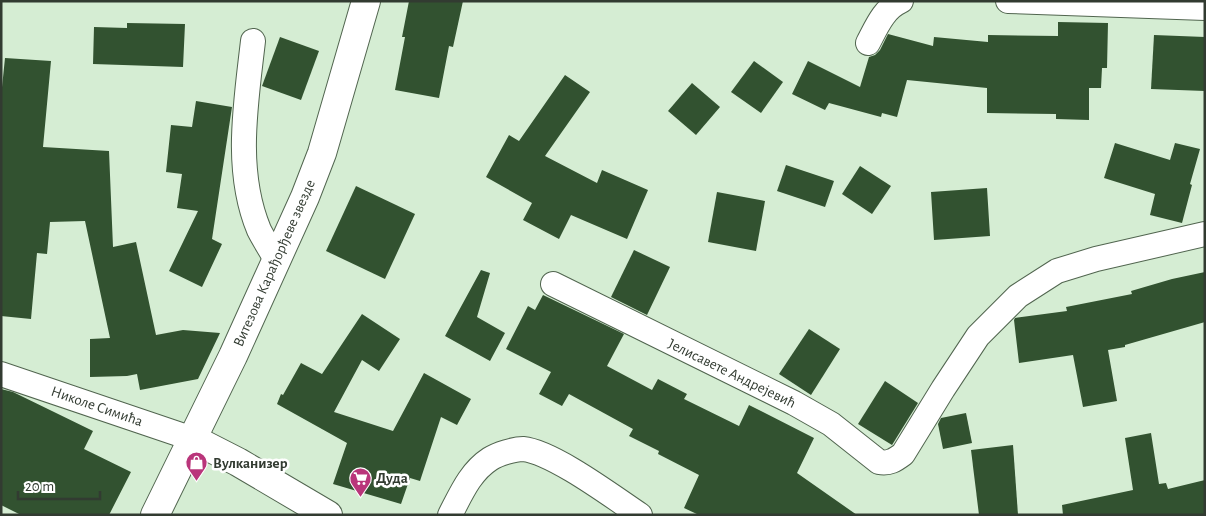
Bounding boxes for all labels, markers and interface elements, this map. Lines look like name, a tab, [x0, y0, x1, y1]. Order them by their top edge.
street label: Витезова Карађорђеве звезде	[231, 177, 318, 349]
street label: Јелисавете Андрејевић	[666, 336, 798, 411]
street label: Николе Симића	[49, 384, 145, 429]
shop icon: Вулканизер	[185, 451, 209, 482]
place label: Вулканизер	[213, 456, 288, 471]
supermarket icon: Дуда	[348, 466, 372, 497]
scale bar	[18, 468, 100, 500]
place label: Дуда	[376, 471, 408, 486]
text: 20 m	[25, 479, 54, 494]

